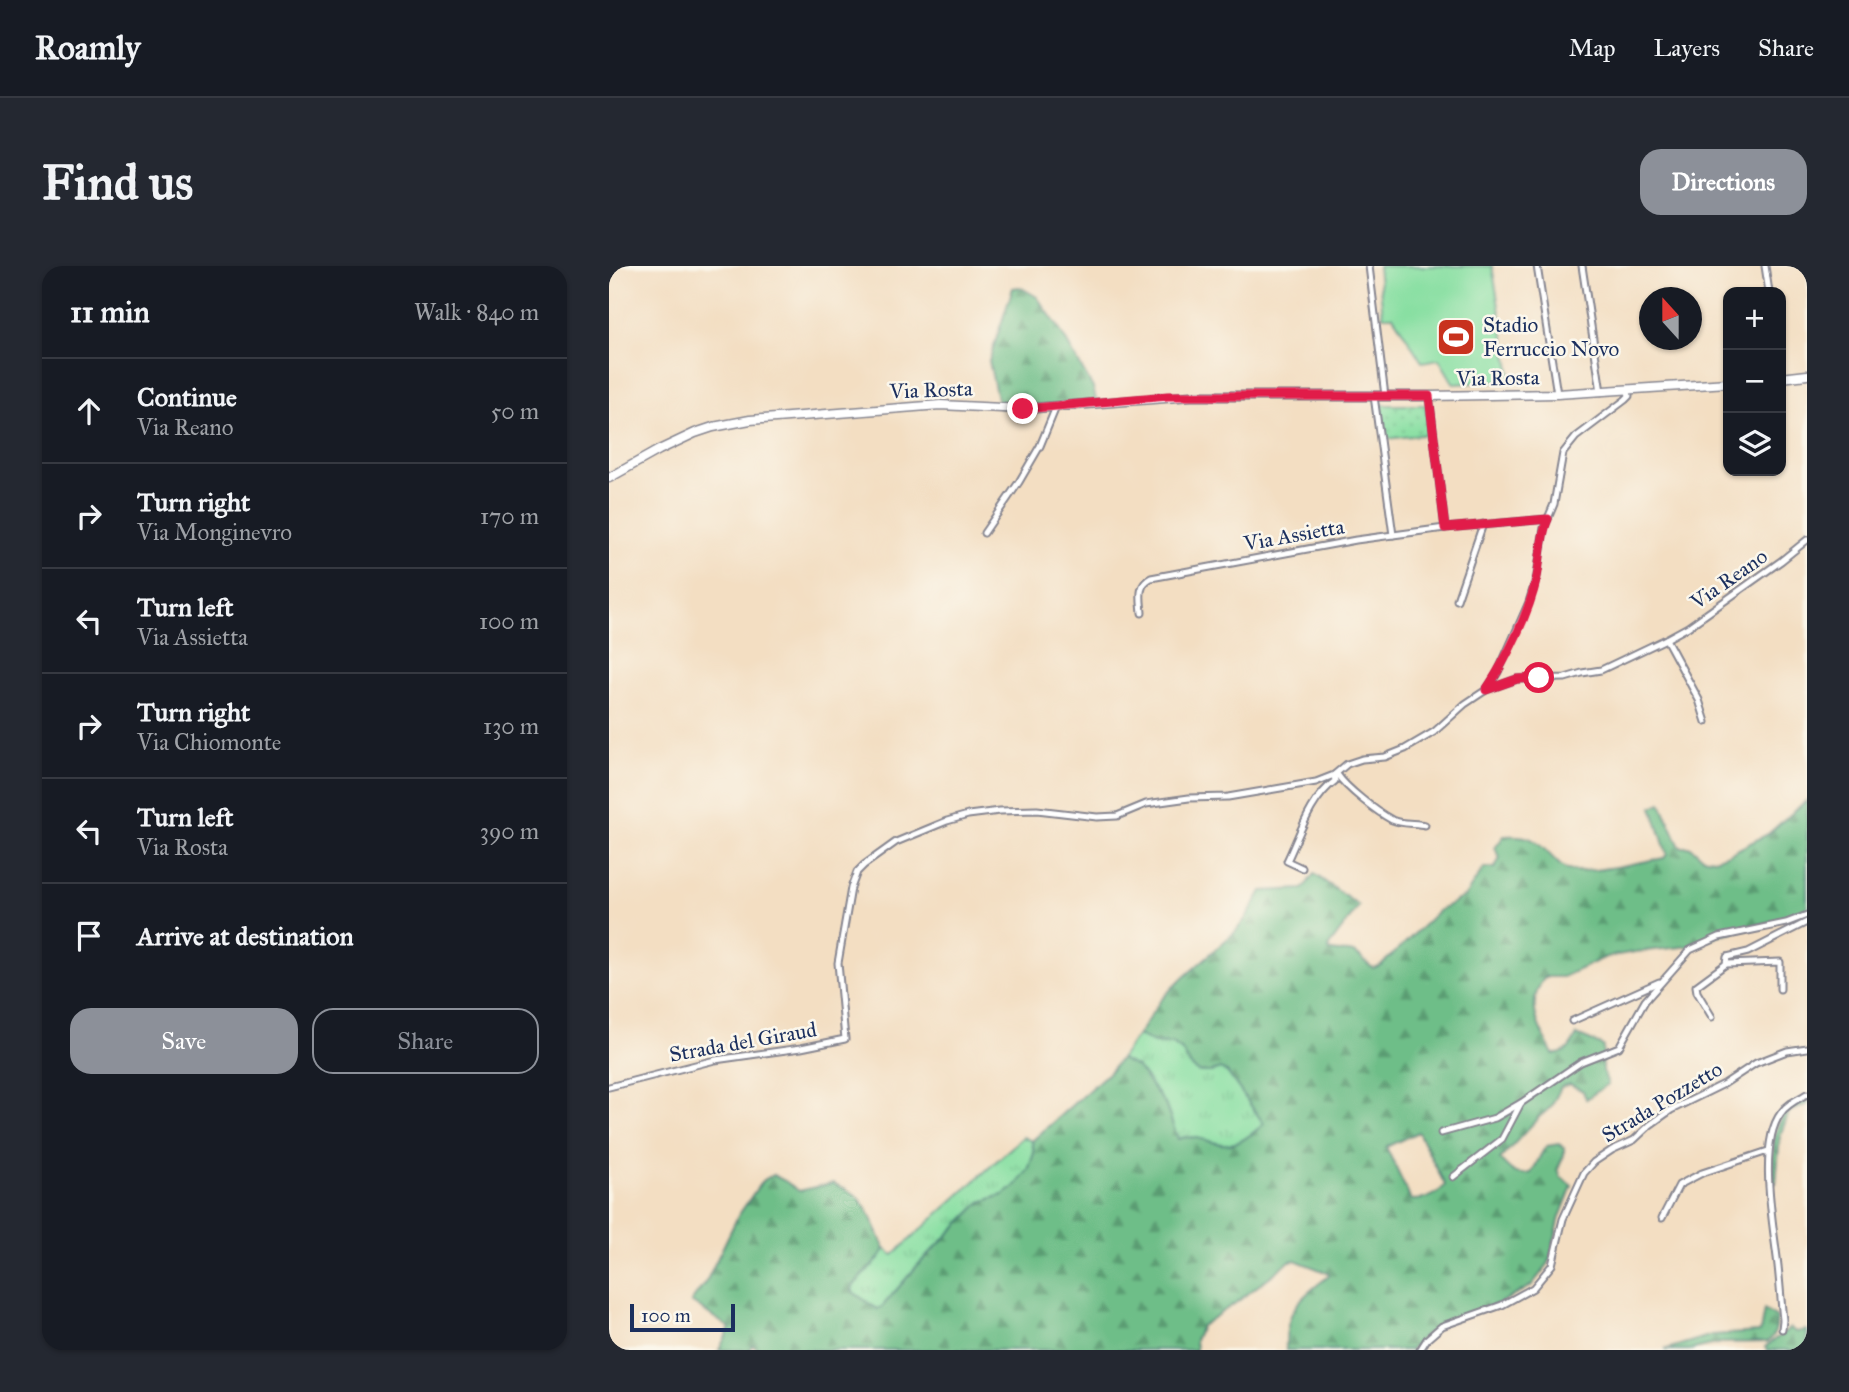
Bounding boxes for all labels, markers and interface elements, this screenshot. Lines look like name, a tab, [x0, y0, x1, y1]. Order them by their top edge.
text: Roamly	[35, 28, 140, 68]
text: Map	[1569, 33, 1616, 63]
text: Layers	[1654, 33, 1720, 63]
text: Share	[1758, 33, 1814, 63]
button: Directions	[1640, 149, 1807, 215]
text: Find us	[42, 153, 193, 212]
north arrow	[1639, 287, 1702, 350]
map controls	[1723, 287, 1786, 476]
button: +	[1723, 287, 1786, 350]
text: 11 min	[70, 294, 150, 330]
text: Walk · 840 m	[414, 298, 539, 326]
place label: Stadio Ferruccio Novo	[1483, 312, 1620, 362]
sports icon: Stadio Ferruccio Novo	[1435, 316, 1477, 358]
button: −	[1723, 350, 1786, 413]
street label: Via Rosta	[1455, 364, 1540, 392]
street label: Via Rosta	[888, 376, 973, 404]
text: Continue	[137, 381, 237, 413]
icon: ahead	[70, 392, 108, 430]
route end	[1007, 393, 1038, 424]
text: 50 m	[491, 397, 539, 425]
text: Via Reano	[137, 413, 234, 441]
button: layers	[1723, 413, 1786, 476]
text: Turn right	[137, 486, 250, 518]
icon: right	[70, 497, 108, 535]
text: 170 m	[480, 502, 539, 530]
street label: Via Assietta	[1241, 513, 1346, 557]
text: Via Monginevro	[137, 518, 292, 546]
street label: Via Reano	[1685, 543, 1773, 616]
text: Turn left	[137, 591, 233, 623]
icon: left	[70, 602, 108, 640]
text: 100 m	[479, 607, 539, 635]
text: Via Assietta	[137, 623, 248, 651]
route start	[1523, 662, 1554, 693]
text: Turn right	[137, 696, 250, 728]
icon: right	[70, 707, 108, 745]
text: 130 m	[483, 712, 539, 740]
text: Via Chiomonte	[137, 728, 281, 756]
text: Turn left	[137, 801, 233, 833]
icon: left	[70, 812, 108, 850]
text: 390 m	[480, 817, 539, 845]
text: Via Rosta	[137, 833, 228, 861]
icon: arrive	[70, 917, 108, 955]
text: Arrive at destination	[137, 920, 354, 952]
button: Save	[70, 1008, 298, 1074]
button: Share	[312, 1008, 539, 1074]
street label: Strada del Giraud	[667, 1016, 819, 1068]
street label: Strada Pozzetto	[1597, 1056, 1727, 1148]
scale bar	[630, 1301, 735, 1333]
text: 100 m	[641, 1304, 691, 1327]

